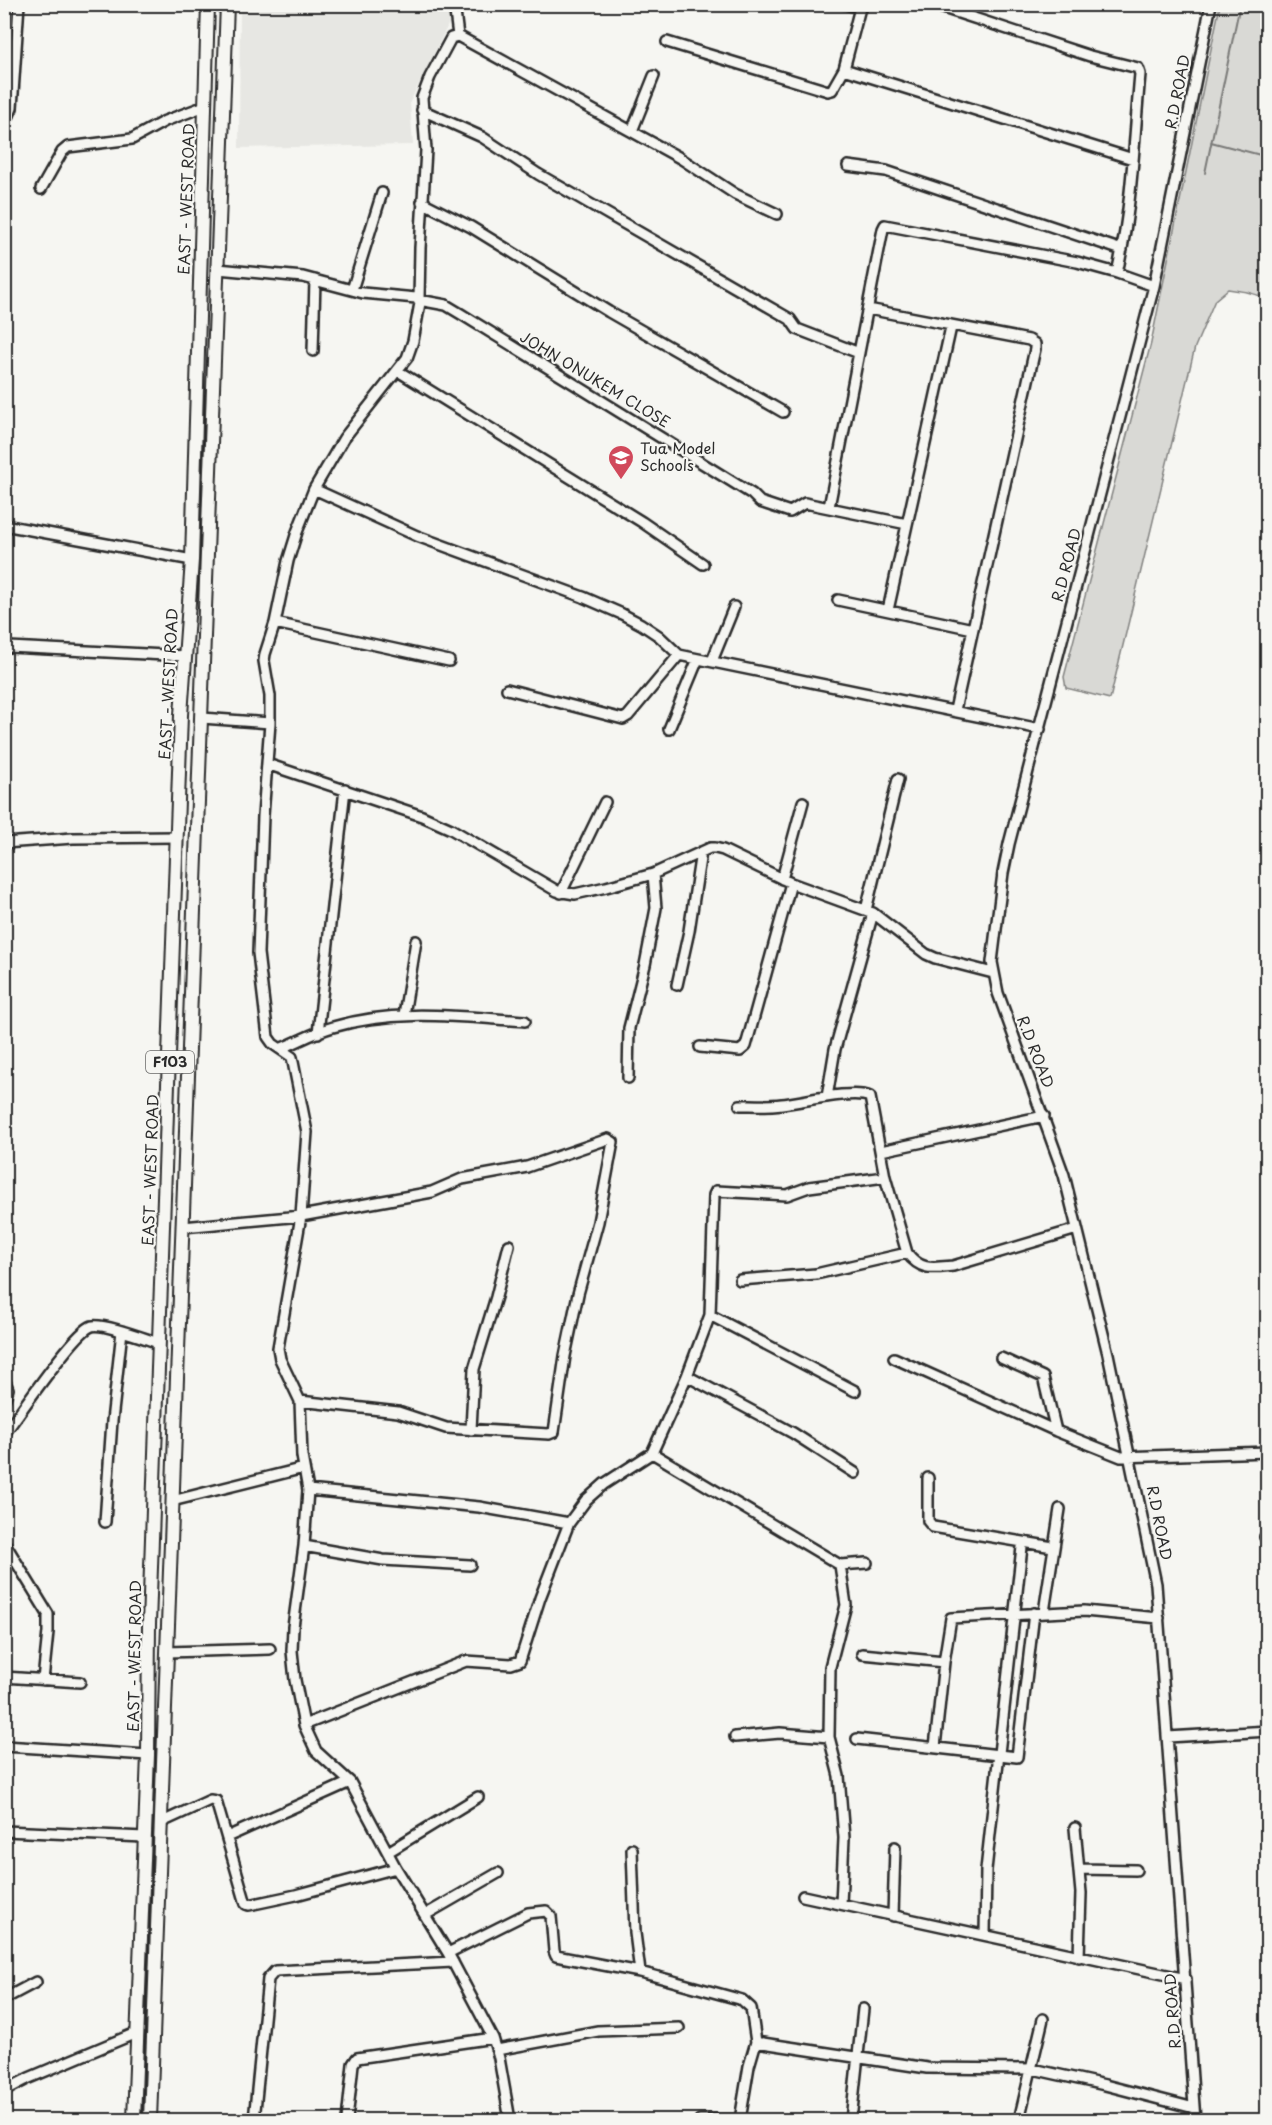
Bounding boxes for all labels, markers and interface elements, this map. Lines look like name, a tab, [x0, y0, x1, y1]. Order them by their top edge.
street label: R.D ROAD	[1158, 52, 1195, 131]
street label: EAST - WEST ROAD	[171, 123, 200, 275]
street label: JOHN ONUKEM CLOSE	[516, 325, 675, 433]
place label: Tua Model Schools	[640, 436, 715, 476]
school or university icon: Tua Model Schools	[606, 443, 636, 481]
street label: R.D ROAD	[1045, 525, 1086, 604]
street label: EAST - WEST ROAD	[152, 608, 183, 760]
street label: R.D ROAD	[1012, 1012, 1061, 1091]
road number: F103	[146, 1051, 194, 1073]
street label: EAST - WEST ROAD	[135, 1094, 164, 1246]
street label: R.D ROAD	[1142, 1483, 1179, 1562]
street label: EAST - WEST ROAD	[121, 1580, 146, 1732]
street label: R.D ROAD	[1157, 1973, 1186, 2050]

